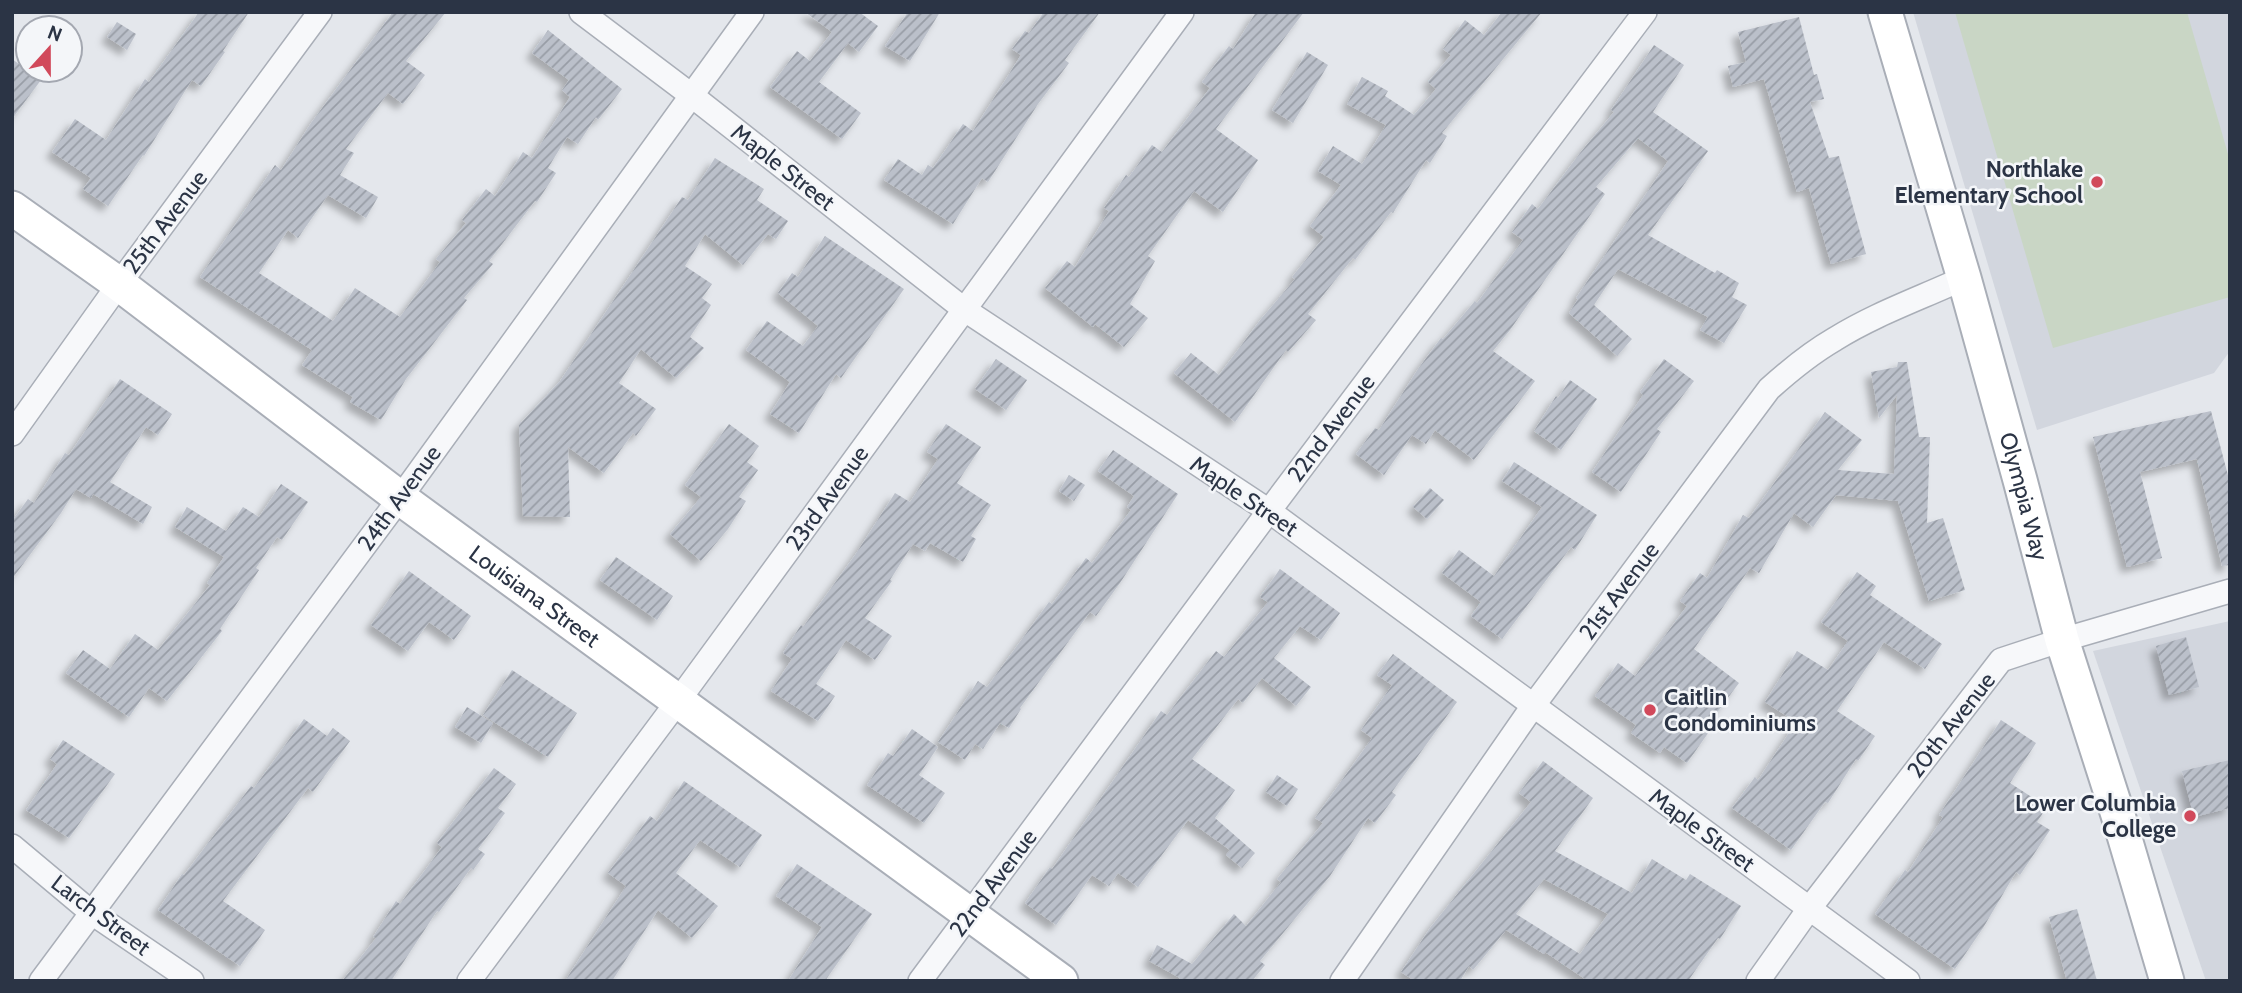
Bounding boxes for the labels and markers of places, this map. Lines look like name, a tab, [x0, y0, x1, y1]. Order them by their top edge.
place label: Northlake Elementary School	[1895, 155, 2083, 209]
marker: Northlake Elementary School	[2089, 174, 2105, 190]
place label: Caitlin Condominiums	[1664, 683, 1816, 737]
marker: Caitlin Condominiums	[1642, 702, 1658, 718]
place label: Lower Columbia College	[2015, 789, 2177, 843]
marker: Lower Columbia College	[2182, 808, 2198, 824]

